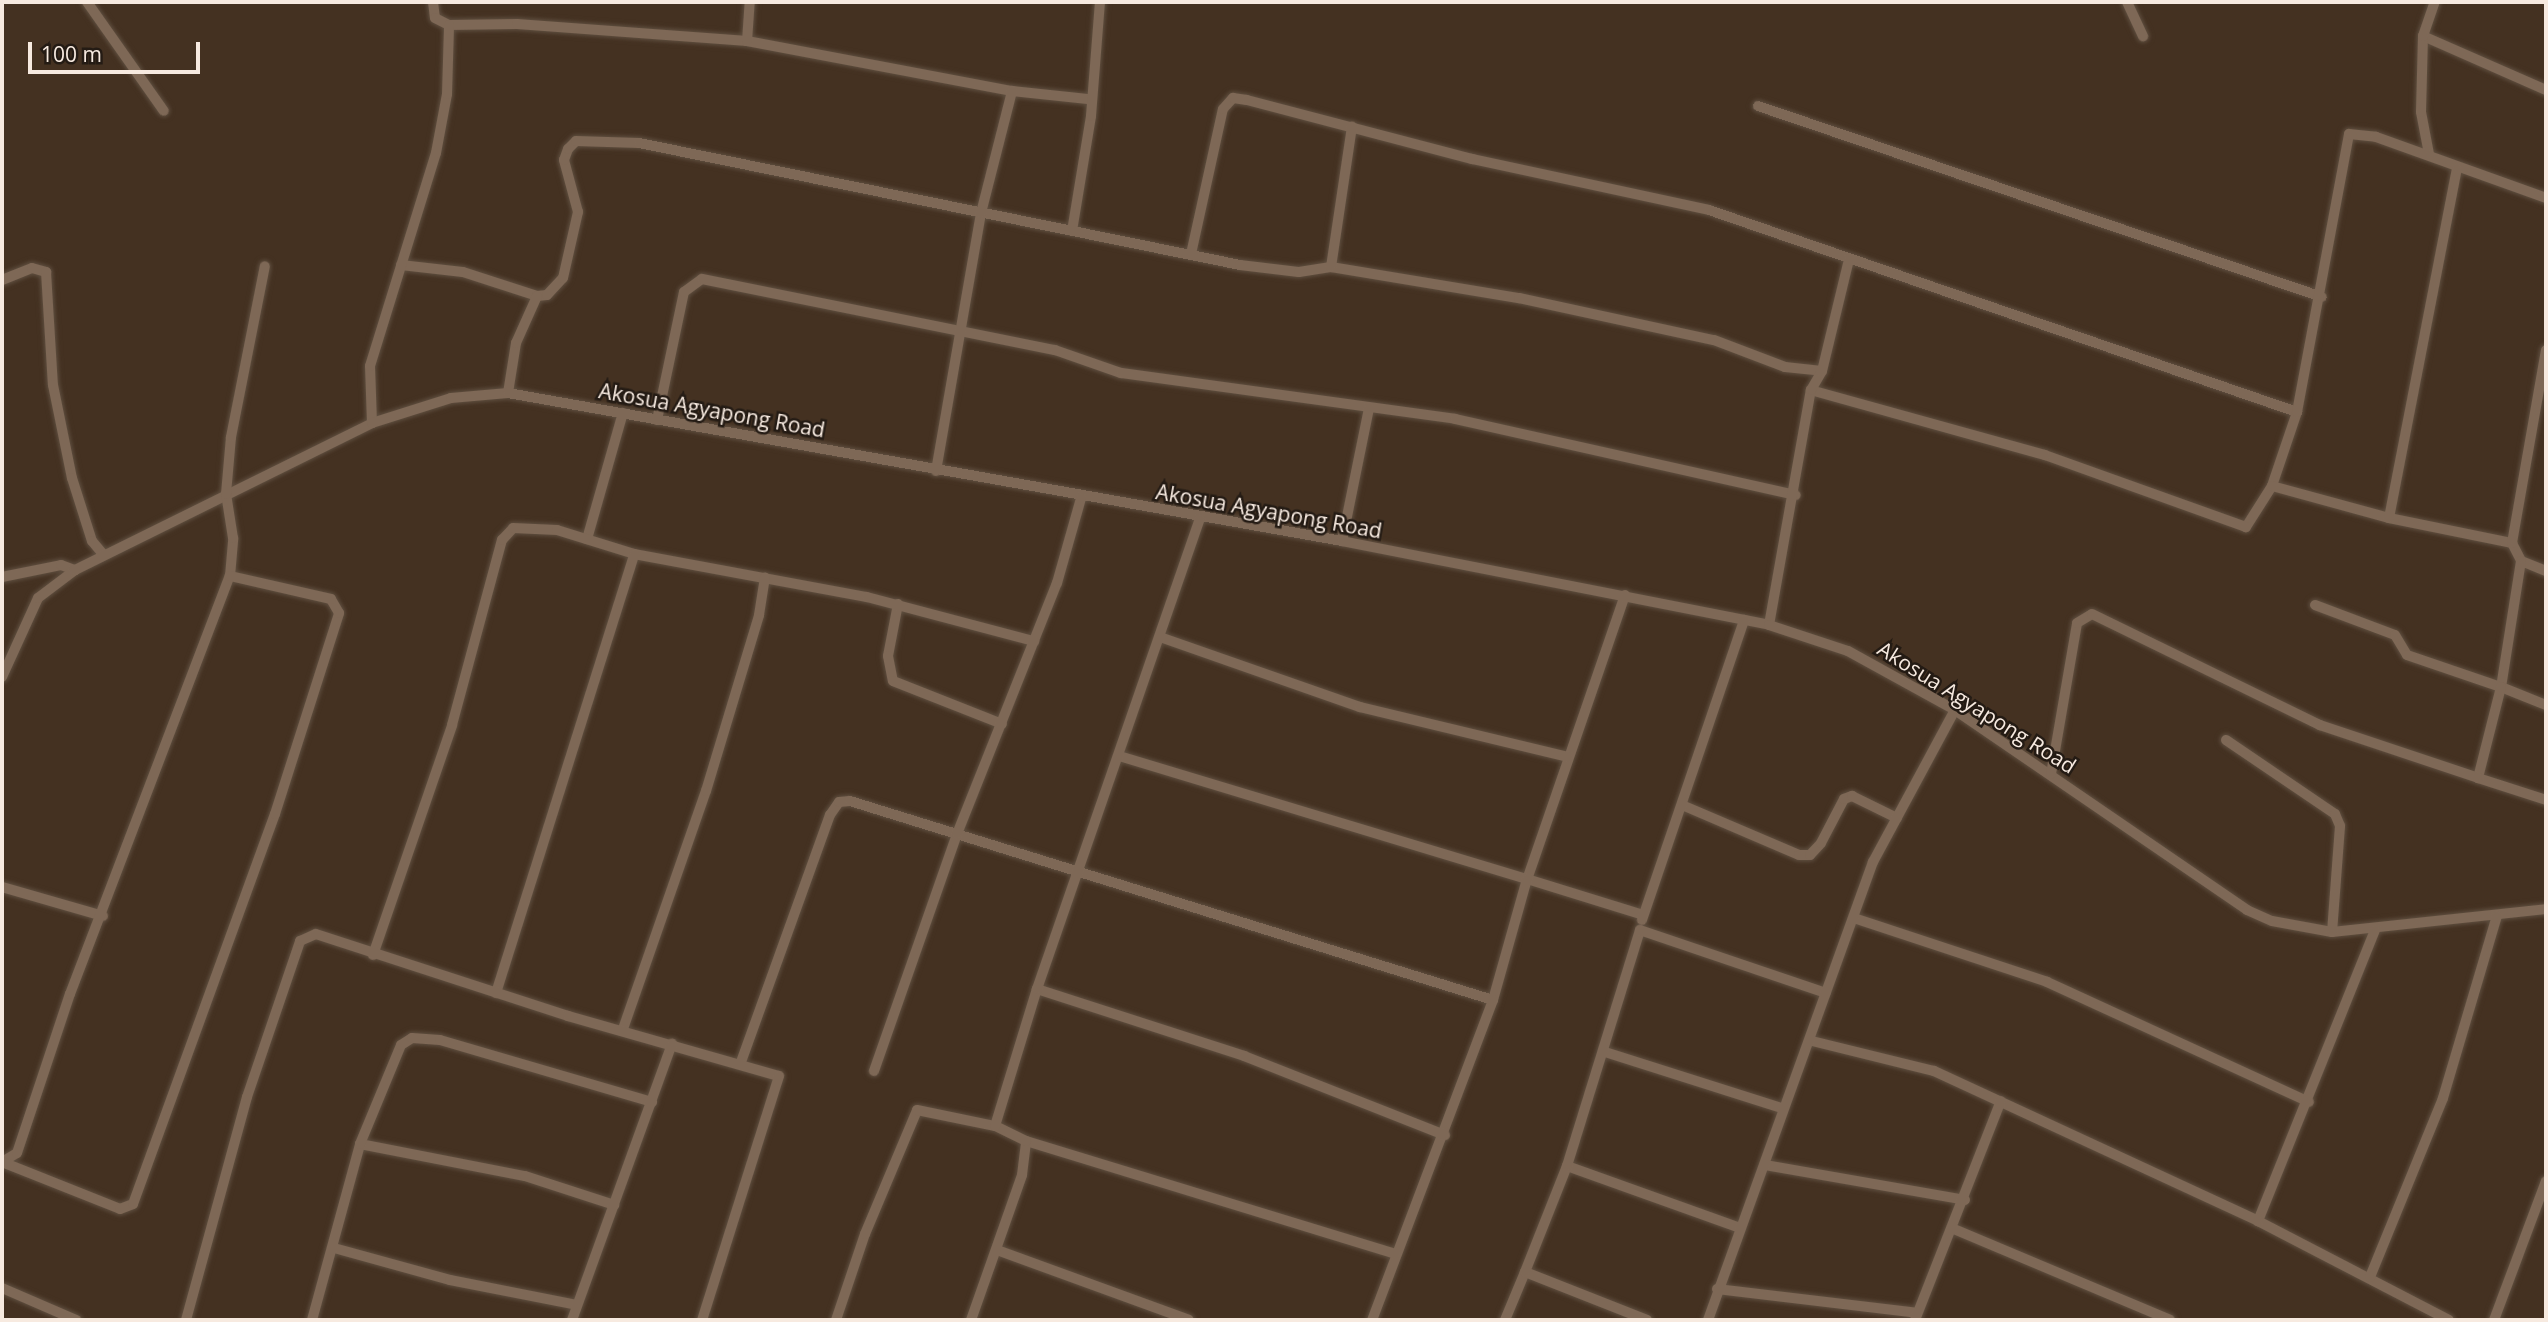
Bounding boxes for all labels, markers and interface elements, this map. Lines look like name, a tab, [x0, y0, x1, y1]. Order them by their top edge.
scale bar	[32, 28, 203, 72]
text: 100 m	[41, 40, 102, 68]
street label: Akosua Agyapong Road	[597, 378, 827, 442]
street label: Akosua Agyapong Road	[1154, 479, 1384, 543]
street label: Akosua Agyapong Road	[1873, 636, 2081, 778]

